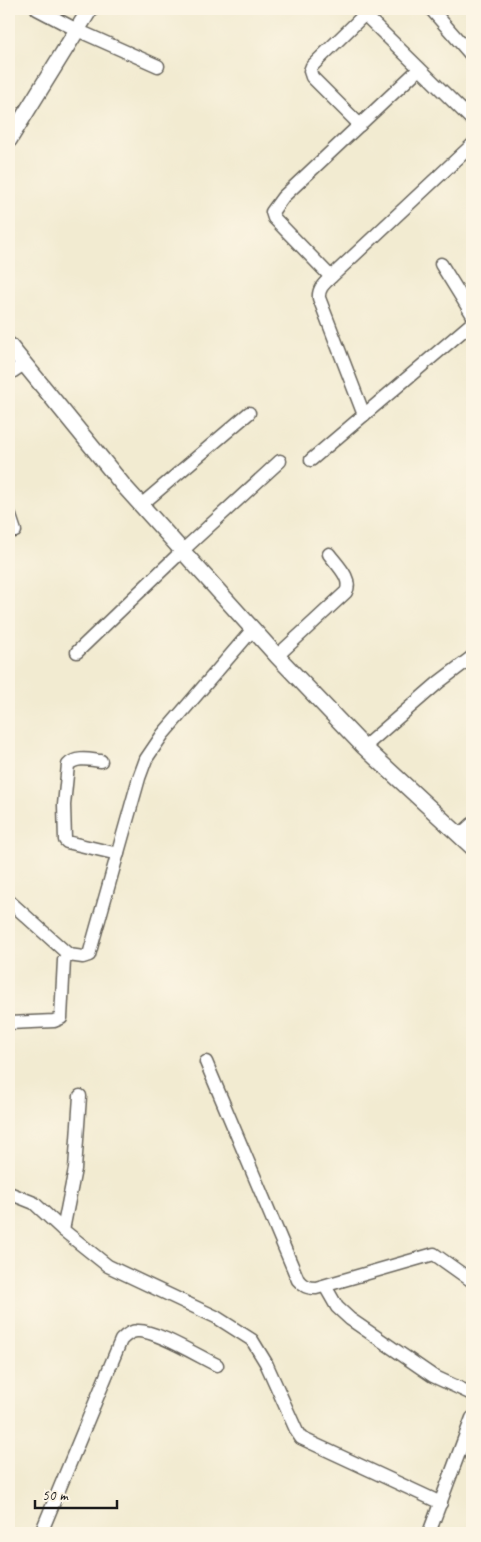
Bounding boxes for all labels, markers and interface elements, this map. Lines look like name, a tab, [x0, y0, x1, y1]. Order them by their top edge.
scale bar	[35, 1477, 118, 1509]
text: 50 m	[42, 1486, 69, 1505]

